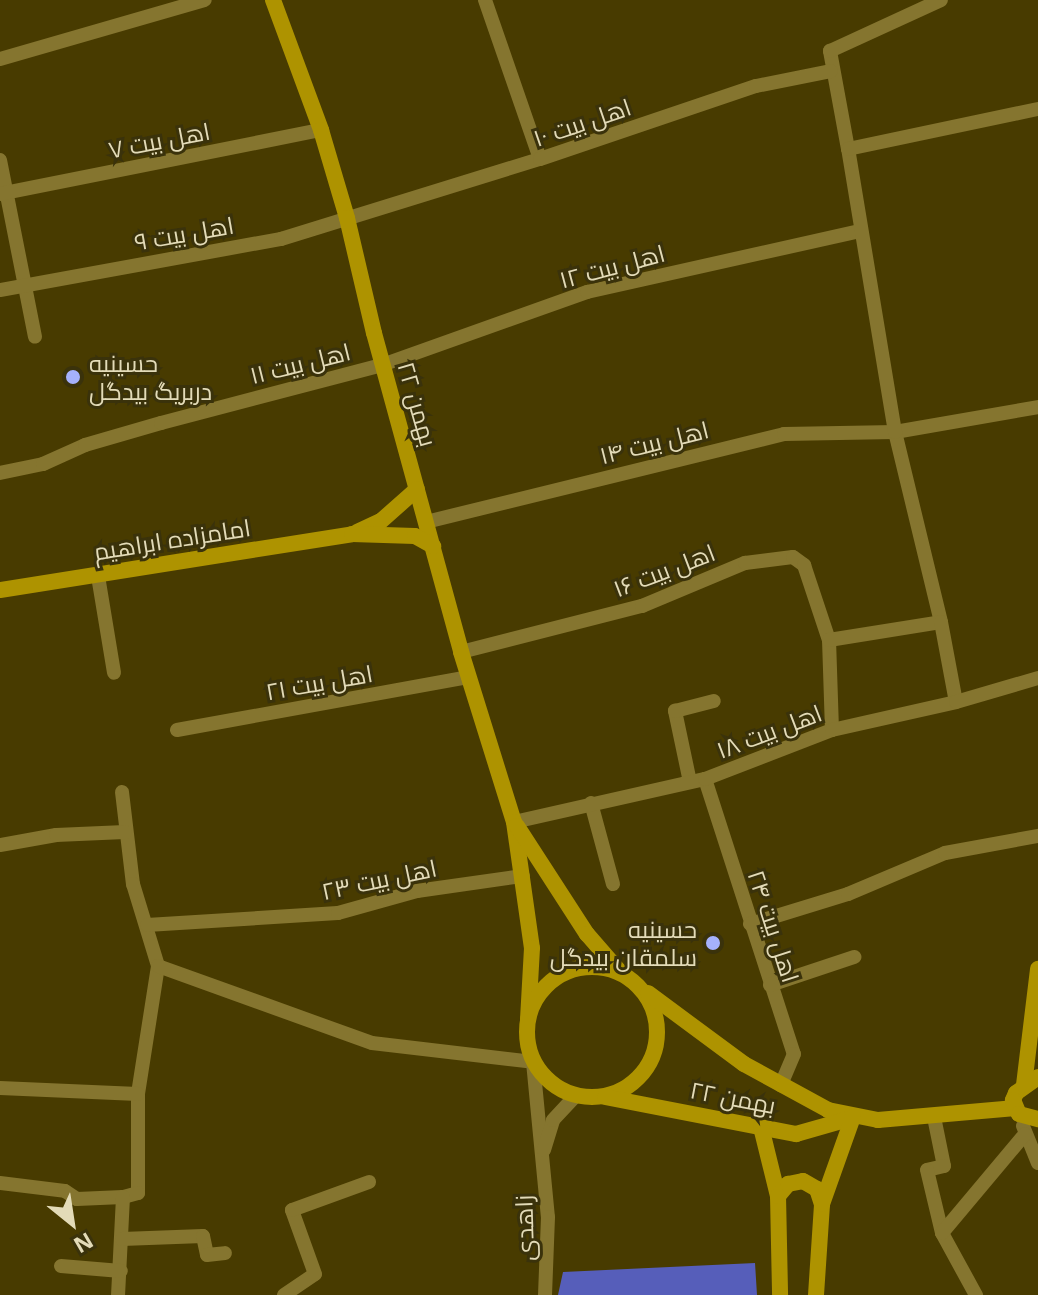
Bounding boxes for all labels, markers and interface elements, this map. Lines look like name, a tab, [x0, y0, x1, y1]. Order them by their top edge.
street label: اهل بیت ۱۰	[529, 92, 635, 152]
street label: اهل بیت ۷	[106, 116, 212, 164]
street label: اهل بیت ۹	[132, 210, 236, 256]
street label: اهل بیت ۱۲	[556, 238, 668, 294]
street label: اهل بیت ۱۱	[247, 337, 353, 389]
place label: حسینیه دربریگ بیدگل	[89, 349, 212, 405]
street label: ۲۲ بهمن	[392, 358, 444, 450]
marker: حسینیه دربریگ بیدگل	[64, 368, 82, 386]
street label: اهل بیت ۱۴	[597, 415, 711, 469]
street label: امامزاده ابراهیم	[92, 512, 252, 566]
street label: اهل بیت ۱۶	[609, 537, 719, 603]
street label: اهل بیت ۲۱	[263, 658, 375, 706]
street label: اهل بیت ۱۸	[712, 698, 826, 764]
street label: اهل بیت ۲۳	[319, 853, 439, 905]
street label: اهل بیت ۲۴	[742, 866, 806, 986]
place label: حسینیه سلمقان بیدگل	[550, 915, 697, 971]
marker: حسینیه سلمقان بیدگل	[704, 934, 722, 952]
street label: ۲۲ بهمن	[688, 1075, 778, 1119]
north arrow	[32, 1183, 112, 1263]
street label: زاهدی	[508, 1194, 540, 1262]
text: N	[69, 1226, 99, 1261]

